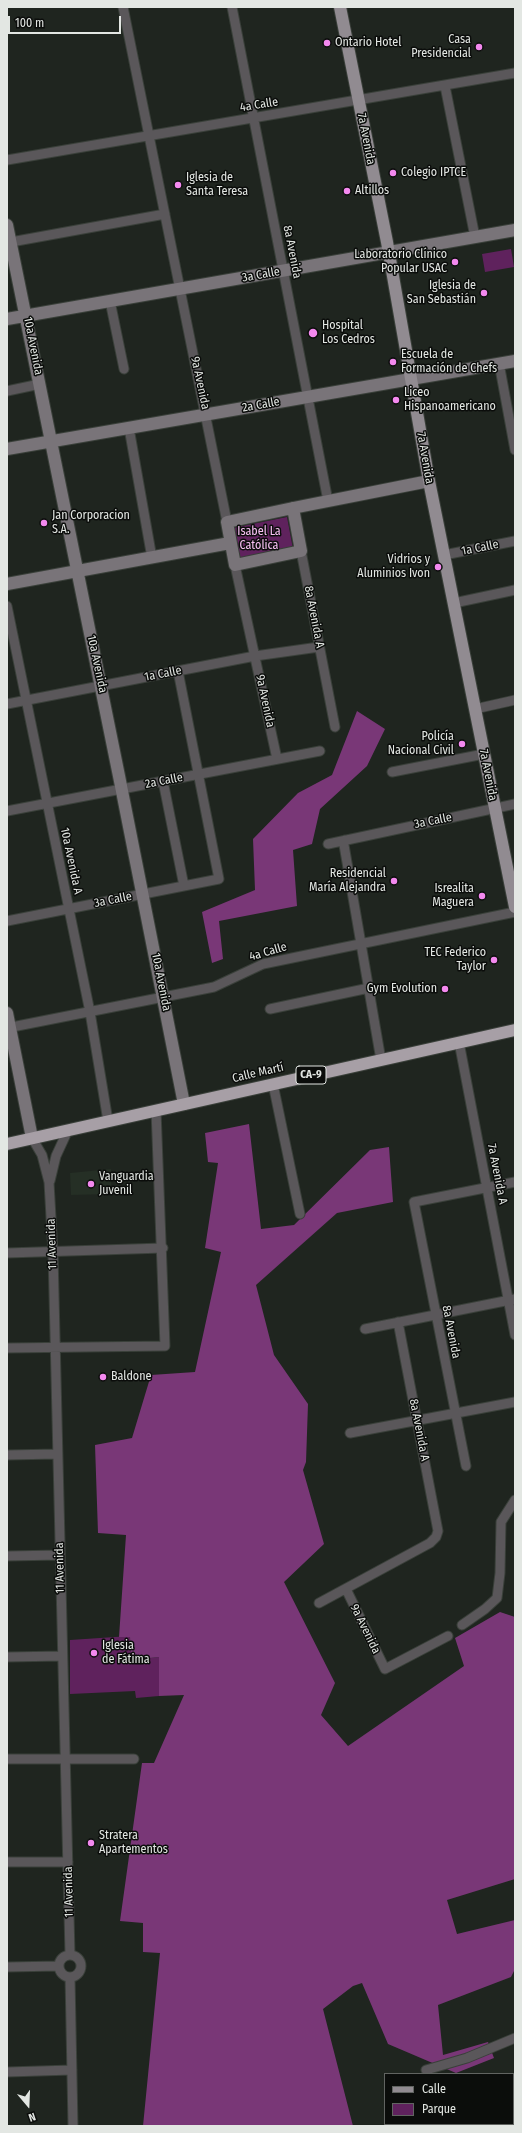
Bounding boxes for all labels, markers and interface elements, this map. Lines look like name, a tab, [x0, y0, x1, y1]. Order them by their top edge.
scale bar	[10, 8, 123, 34]
text: 100 m	[15, 16, 44, 30]
place label: Casa Presidencial	[411, 33, 471, 61]
place label: Ontario Hotel	[335, 36, 401, 50]
marker: Ontario Hotel	[322, 38, 332, 48]
marker: Casa Presidencial	[474, 42, 484, 52]
street label: 4a Calle	[239, 95, 279, 115]
street label: 7a Avenida	[354, 112, 378, 166]
place label: Colegio IPTCE	[401, 166, 466, 180]
marker: Colegio IPTCE	[388, 168, 398, 178]
place label: Iglesia de Santa Teresa	[186, 171, 248, 199]
marker: Iglesia de Santa Teresa	[173, 180, 183, 190]
place label: Altillos	[355, 184, 389, 198]
marker: Altillos	[342, 186, 352, 196]
street label: 8a Avenida	[280, 224, 304, 280]
place label: Laboratorio Clínico Popular USAC	[354, 248, 447, 276]
marker: Laboratorio Clínico Popular USAC	[450, 257, 460, 267]
street label: 3a Calle	[241, 265, 281, 285]
place label: Iglesia de San Sebastián	[407, 279, 476, 307]
marker: Iglesia de San Sebastián	[479, 288, 489, 298]
street label: 10a Avenida	[20, 316, 46, 376]
place label: Hospital Los Cedros	[322, 319, 375, 347]
marker: Hospital Los Cedros	[307, 327, 319, 339]
place label: Escuela de Formación de Chefs	[401, 348, 497, 376]
street label: 9a Avenida	[187, 355, 213, 411]
marker: Escuela de Formación de Chefs	[388, 357, 398, 367]
place label: Liceo Hispanoamericano	[404, 386, 496, 414]
street label: 2a Calle	[241, 395, 281, 415]
marker: Liceo Hispanoamericano	[391, 395, 401, 405]
street label: 7a Avenida	[413, 431, 437, 485]
place label: Jan Corporacion S.A.	[52, 509, 130, 537]
marker: Jan Corporacion S.A.	[39, 518, 49, 528]
park label: Isabel La Católica	[237, 525, 281, 553]
street label: 1a Calle	[460, 537, 500, 559]
place label: Vidrios y Aluminios Ivon	[357, 553, 430, 581]
marker: Vidrios y Aluminios Ivon	[433, 562, 443, 572]
street label: 8a Avenida A	[301, 585, 327, 649]
street label: 10a Avenida	[84, 634, 110, 694]
street label: 1a Calle	[143, 663, 183, 685]
street label: 9a Avenida	[252, 673, 278, 729]
place label: Policía Nacional Civil	[388, 730, 454, 758]
marker: Policía Nacional Civil	[457, 739, 467, 749]
street label: 7a Avenida	[476, 748, 500, 802]
street label: 2a Calle	[144, 770, 184, 792]
street label: 3a Calle	[413, 810, 453, 832]
street label: 10a Avenida A	[57, 826, 85, 896]
place label: Residencial María Alejandra	[309, 867, 386, 895]
marker: Residencial María Alejandra	[389, 876, 399, 886]
place label: Isrealita Maguera	[432, 882, 474, 910]
street label: 3a Calle	[93, 889, 133, 911]
marker: Isrealita Maguera	[477, 891, 487, 901]
street label: 4a Calle	[248, 940, 288, 964]
place label: TEC Federico Taylor	[424, 946, 486, 974]
street label: 10a Avenida	[148, 952, 174, 1012]
marker: TEC Federico Taylor	[489, 955, 499, 965]
place label: Gym Evolution	[367, 982, 437, 996]
marker: Gym Evolution	[440, 984, 450, 994]
street label: Calle Martí	[231, 1060, 285, 1086]
road number: CA-9	[296, 1066, 326, 1084]
street label: 7a Avenida A	[484, 1142, 510, 1206]
place label: Vanguardia Juvenil	[99, 1170, 154, 1198]
marker: Vanguardia Juvenil	[86, 1179, 96, 1189]
street label: 11 Avenida	[44, 1218, 60, 1270]
street label: 8a Avenida	[439, 1304, 463, 1360]
place label: Baldone	[111, 1370, 151, 1384]
marker: Baldone	[98, 1372, 108, 1382]
street label: 8a Avenida A	[406, 1398, 432, 1462]
street label: 11 Avenida	[52, 1542, 68, 1594]
street label: 9a Avenida	[347, 1602, 383, 1656]
place label: Iglesia de Fátima	[102, 1639, 150, 1667]
marker: Iglesia de Fátima	[89, 1648, 99, 1658]
place label: Stratera Apartementos	[99, 1829, 168, 1857]
marker: Stratera Apartementos	[86, 1838, 96, 1848]
street label: 11 Avenida	[61, 1866, 77, 1918]
legend	[384, 2073, 514, 2125]
text: Calle	[422, 2082, 446, 2096]
north arrow	[8, 2085, 48, 2125]
text: Parque	[422, 2102, 456, 2116]
text: N	[27, 2110, 37, 2124]

